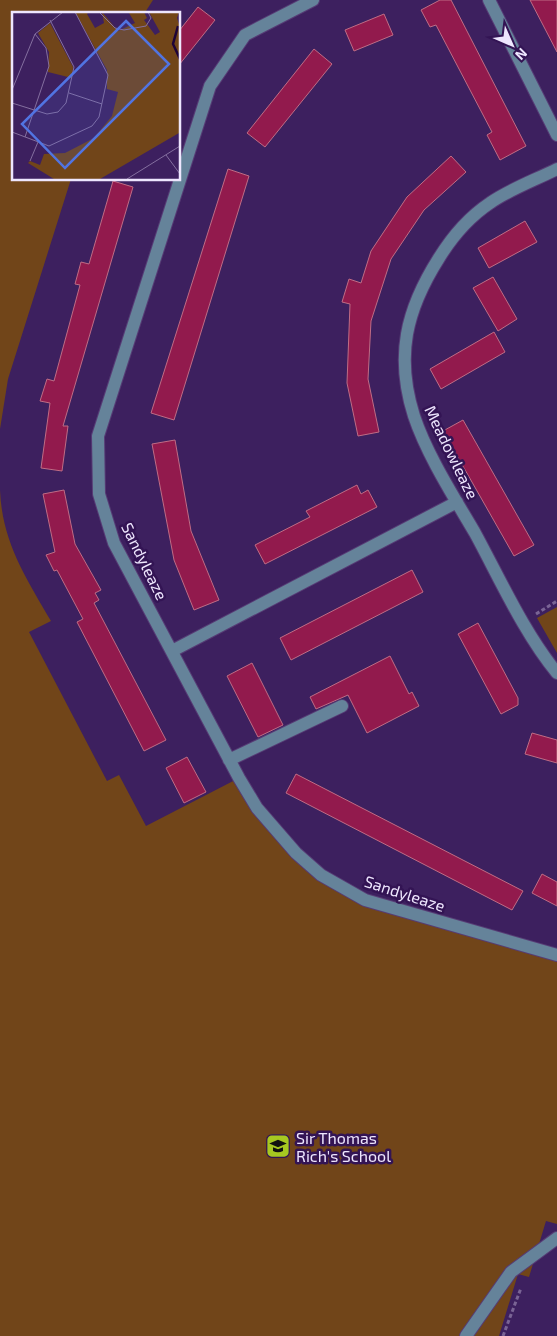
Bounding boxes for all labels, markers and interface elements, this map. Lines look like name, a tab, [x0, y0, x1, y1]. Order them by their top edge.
inset map	[12, 12, 180, 180]
north arrow	[487, 20, 537, 70]
text: N	[512, 45, 531, 64]
street label: Meadowleaze	[421, 402, 483, 502]
street label: Sandyleaze	[118, 519, 172, 603]
street label: Sandyleaze	[362, 871, 448, 915]
place label: Sir Thomas Rich's School	[296, 1128, 391, 1165]
school or university icon: Sir Thomas Rich's School	[265, 1133, 291, 1159]

